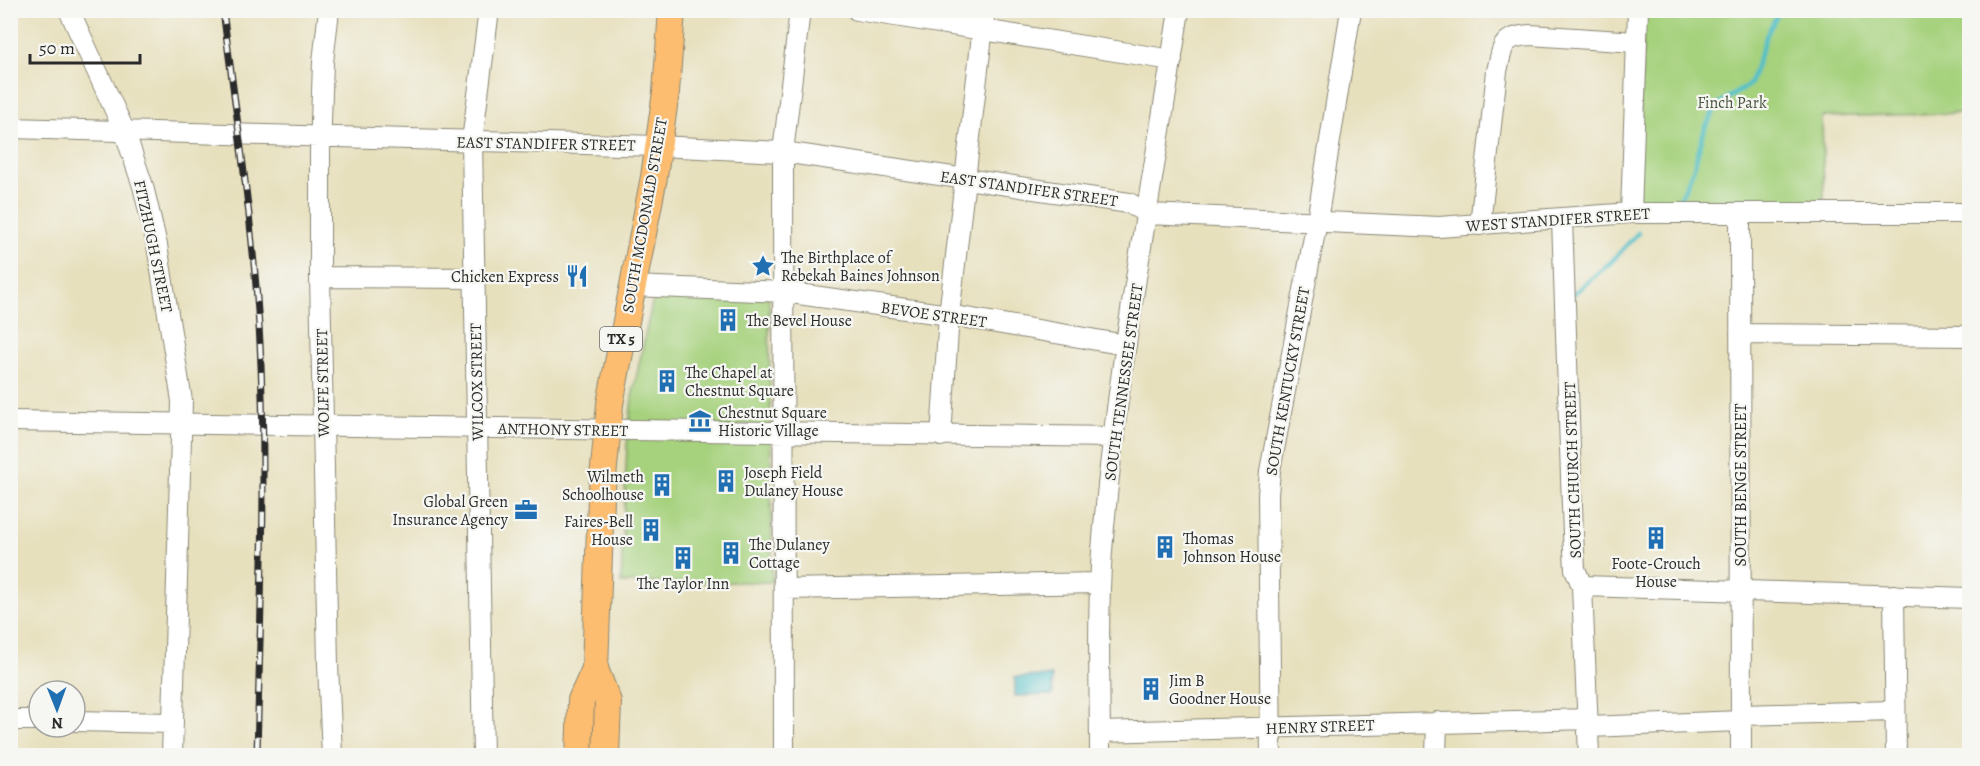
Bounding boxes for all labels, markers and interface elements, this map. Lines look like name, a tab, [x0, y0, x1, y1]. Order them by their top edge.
scale bar	[30, 27, 140, 65]
text: 50 m	[39, 36, 75, 60]
park label: Finch Park	[1697, 92, 1767, 114]
street label: SOUTH MCDONALD STREET	[617, 116, 673, 314]
street label: EAST STANDIFER STREET	[456, 131, 636, 157]
street label: EAST STANDIFER STREET	[939, 166, 1119, 212]
street label: FITZHUGH STREET	[128, 178, 178, 315]
street label: WEST STANDIFER STREET	[1464, 203, 1651, 237]
place label: The Birthplace of Rebekah Baines Johnson	[781, 247, 940, 287]
place icon: The Birthplace of Rebekah Baines Johnson	[750, 253, 776, 279]
restaurant icon: Chicken Express	[564, 263, 590, 289]
place label: Chicken Express	[451, 266, 559, 288]
street label: SOUTH TENNESSEE STREET	[1099, 282, 1149, 482]
street label: SOUTH KENTUCKY STREET	[1261, 285, 1315, 477]
street label: BEVOE STREET	[880, 297, 988, 333]
building icon: The Bevel House	[715, 307, 741, 333]
place label: The Bevel House	[746, 310, 852, 332]
street label: WILCOX STREET	[465, 323, 489, 442]
road number: TX 5	[600, 327, 642, 351]
street label: WOLFE STREET	[311, 328, 335, 439]
place label: The Chapel at Chestnut Square	[685, 362, 794, 402]
building icon: The Chapel at Chestnut Square	[654, 368, 680, 394]
street label: SOUTH CHURCH STREET	[1559, 381, 1587, 559]
place label: Chestnut Square Historic Village	[718, 402, 827, 442]
street label: SOUTH BENGE STREET	[1730, 403, 1752, 566]
museum icon: Chestnut Square Historic Village	[687, 408, 713, 434]
street label: ANTHONY STREET	[497, 418, 629, 442]
place label: Joseph Field Dulaney House	[744, 462, 843, 502]
place label: Wilmeth Schoolhouse	[562, 466, 644, 506]
building icon: Joseph Field Dulaney House	[713, 468, 739, 494]
building icon: Wilmeth Schoolhouse	[649, 472, 675, 498]
place label: Global Green Insurance Agency	[392, 491, 509, 531]
office icon: Global Green Insurance Agency	[513, 497, 539, 523]
place label: Faires-Bell House	[564, 511, 633, 551]
building icon: Faires-Bell House	[638, 517, 664, 543]
building icon: Foote-Crouch House	[1643, 525, 1669, 551]
place label: Thomas Johnson House	[1183, 528, 1281, 568]
place label: The Dulaney Cottage	[749, 534, 830, 574]
building icon: Thomas Johnson House	[1152, 534, 1178, 560]
building icon: The Dulaney Cottage	[718, 540, 744, 566]
building icon: The Taylor Inn	[670, 545, 696, 571]
place label: Foote-Crouch House	[1611, 553, 1701, 593]
place label: The Taylor Inn	[637, 573, 730, 595]
place label: Jim B Goodner House	[1169, 670, 1271, 710]
building icon: Jim B Goodner House	[1138, 676, 1164, 702]
north arrow	[27, 679, 87, 739]
text: N	[51, 712, 63, 734]
street label: HENRY STREET	[1265, 714, 1375, 740]

